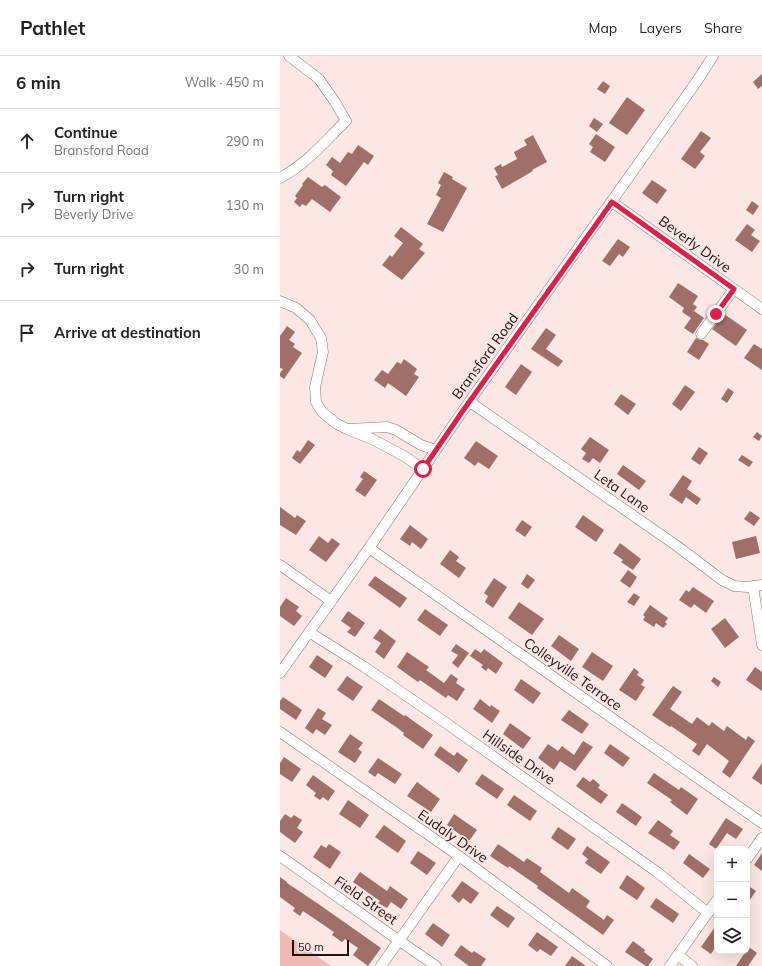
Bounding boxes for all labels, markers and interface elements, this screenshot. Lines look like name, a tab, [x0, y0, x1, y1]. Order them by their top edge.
text: Pathlet	[20, 16, 85, 40]
text: Map	[588, 19, 617, 37]
text: Layers	[639, 19, 682, 37]
text: Share	[704, 19, 742, 37]
text: 6 min	[16, 72, 61, 93]
text: Walk · 450 m	[185, 74, 264, 90]
text: Continue	[54, 123, 117, 142]
icon: ahead	[16, 130, 38, 152]
text: 290 m	[226, 133, 264, 149]
text: Bransford Road	[54, 142, 149, 158]
text: Turn right	[54, 187, 124, 206]
icon: right	[16, 194, 38, 216]
text: 130 m	[226, 197, 264, 213]
text: Beverly Drive	[54, 206, 133, 222]
street label: Beverly Drive	[655, 212, 735, 276]
icon: right	[16, 258, 38, 280]
text: Turn right	[54, 259, 124, 278]
text: 30 m	[234, 261, 264, 277]
route end	[707, 305, 725, 323]
street label: Bransford Road	[448, 309, 522, 403]
icon: arrive	[16, 322, 38, 344]
text: Arrive at destination	[54, 323, 201, 342]
route start	[414, 460, 432, 478]
street label: Leta Lane	[591, 465, 653, 517]
street label: Colleyville Terrace	[521, 634, 625, 714]
street label: Hillside Drive	[479, 725, 559, 789]
street label: Eudaly Drive	[415, 805, 491, 867]
map controls	[714, 846, 750, 954]
button: +	[714, 846, 750, 882]
street label: Field Street	[331, 872, 401, 928]
button: −	[714, 882, 750, 918]
button: layers	[714, 918, 750, 954]
scale bar	[292, 938, 349, 957]
text: 50 m	[298, 940, 324, 954]

